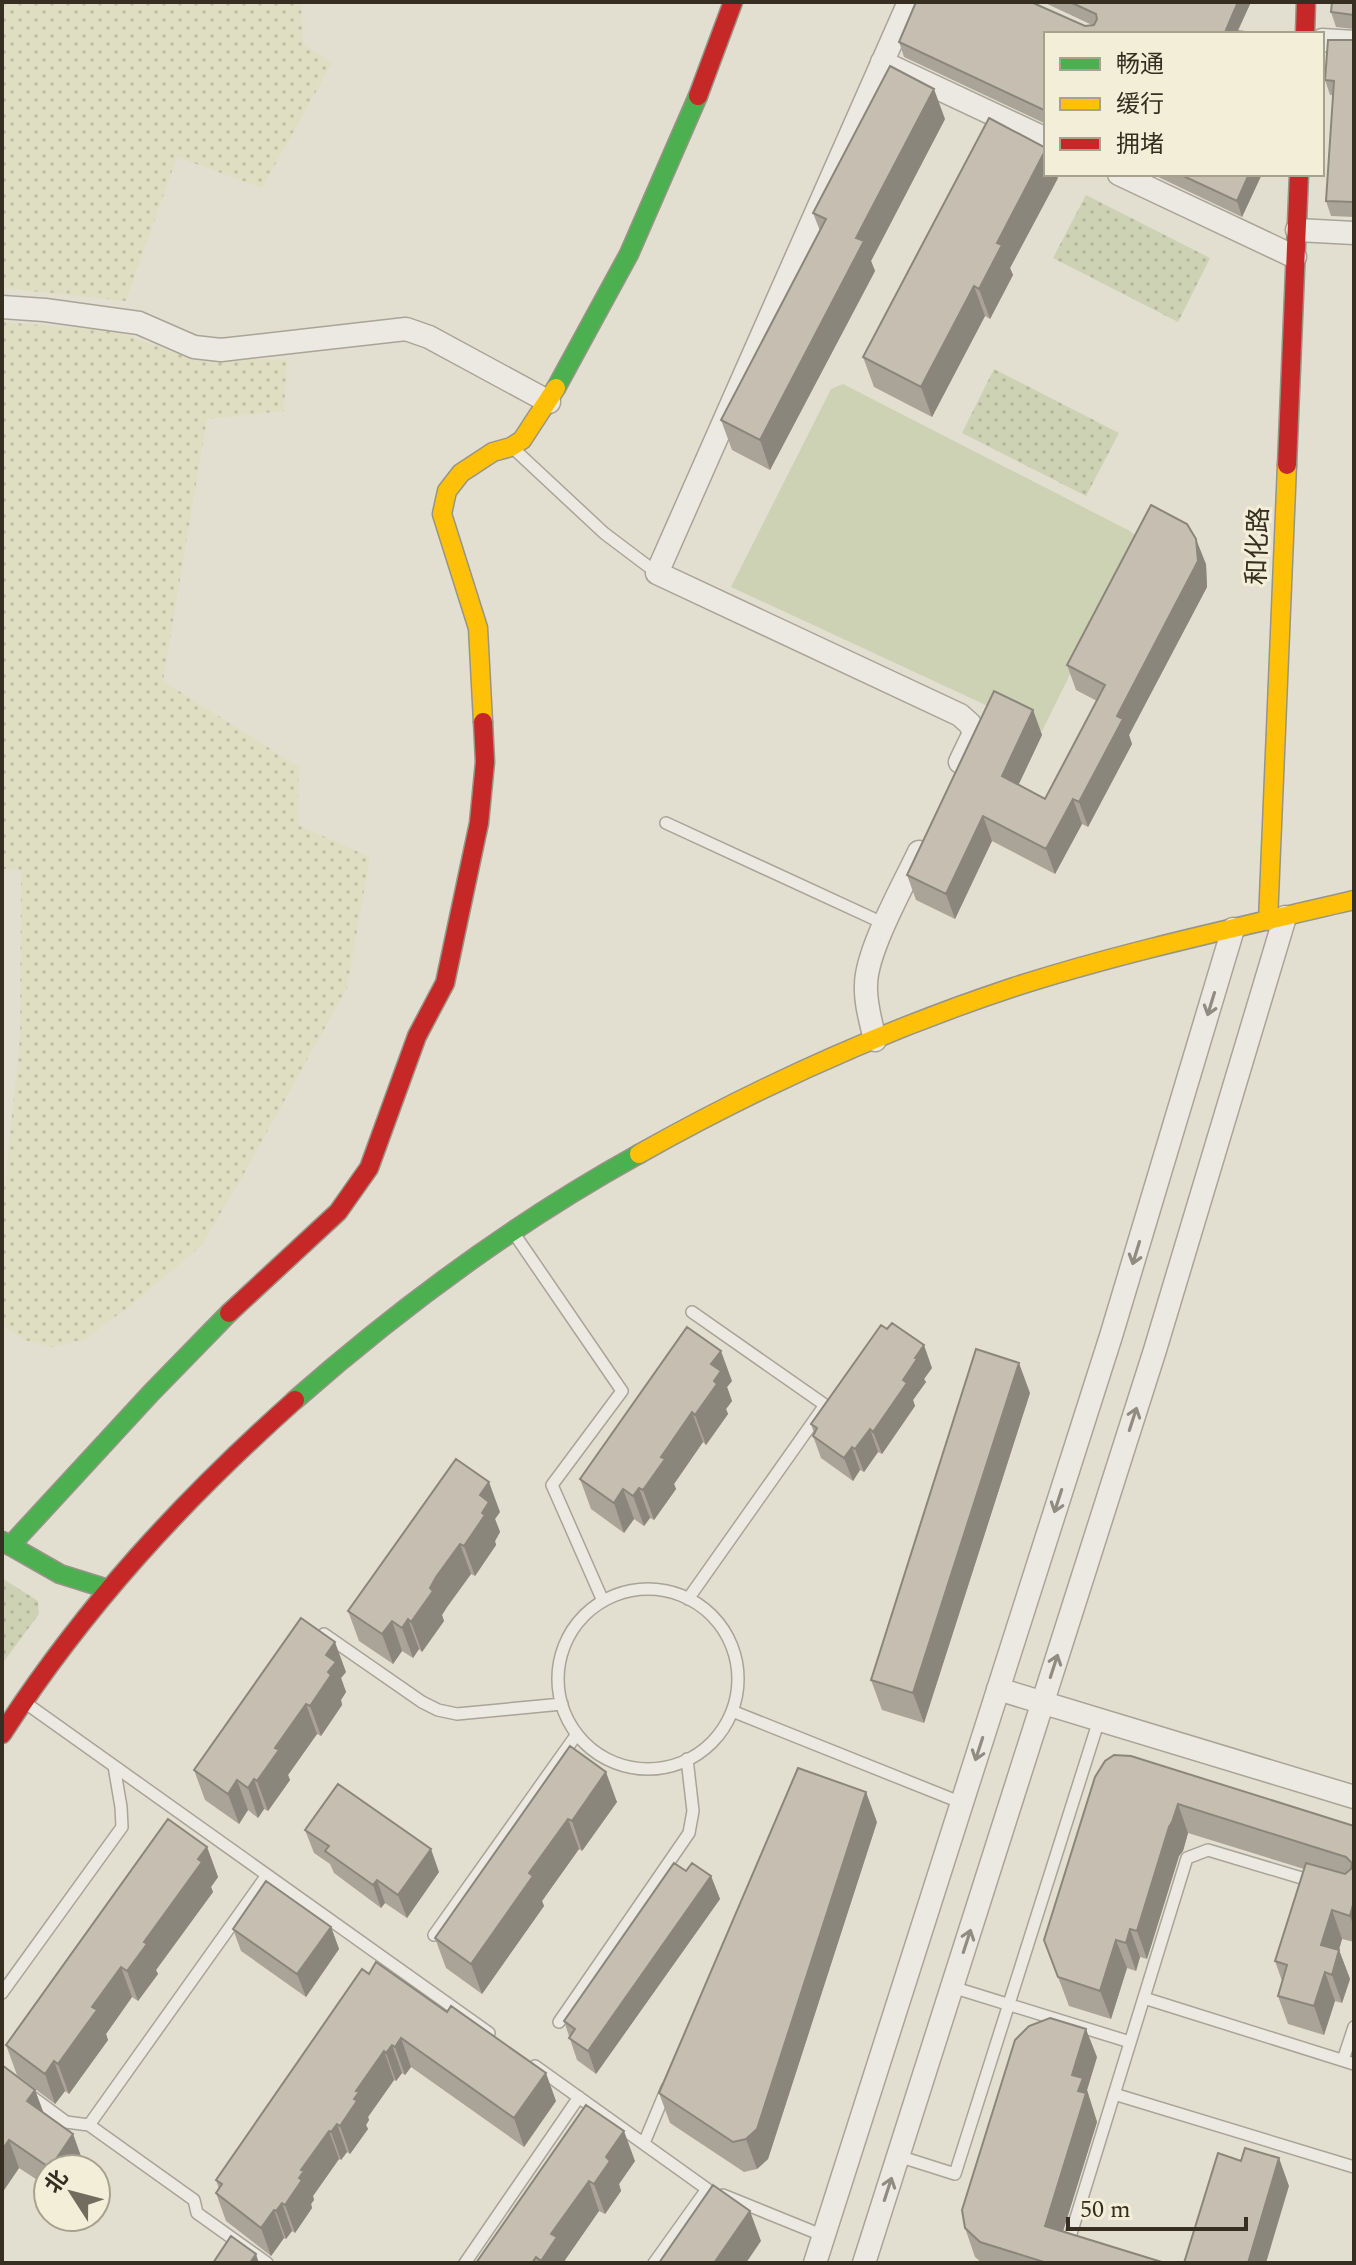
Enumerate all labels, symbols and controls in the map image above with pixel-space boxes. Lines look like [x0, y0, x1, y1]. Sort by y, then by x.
legend [1044, 32, 1324, 176]
text: 畅通 [1116, 47, 1164, 83]
text: 缓行 [1116, 87, 1164, 123]
text: 拥堵 [1116, 127, 1164, 163]
street label: 和化路 [1237, 506, 1279, 586]
one-way arrow [1203, 990, 1218, 1016]
one-way arrow [1128, 1239, 1143, 1265]
one-way arrow [1126, 1406, 1141, 1431]
one-way arrow [1050, 1488, 1065, 1513]
one-way arrow [1047, 1654, 1062, 1680]
one-way arrow [971, 1736, 986, 1761]
one-way arrow [960, 1929, 975, 1954]
north arrow [32, 2153, 112, 2233]
text: 北 [37, 2164, 77, 2201]
one-way arrow [881, 2176, 896, 2202]
scale bar [1068, 2181, 1246, 2231]
text: 50 m [1080, 2192, 1131, 2228]

